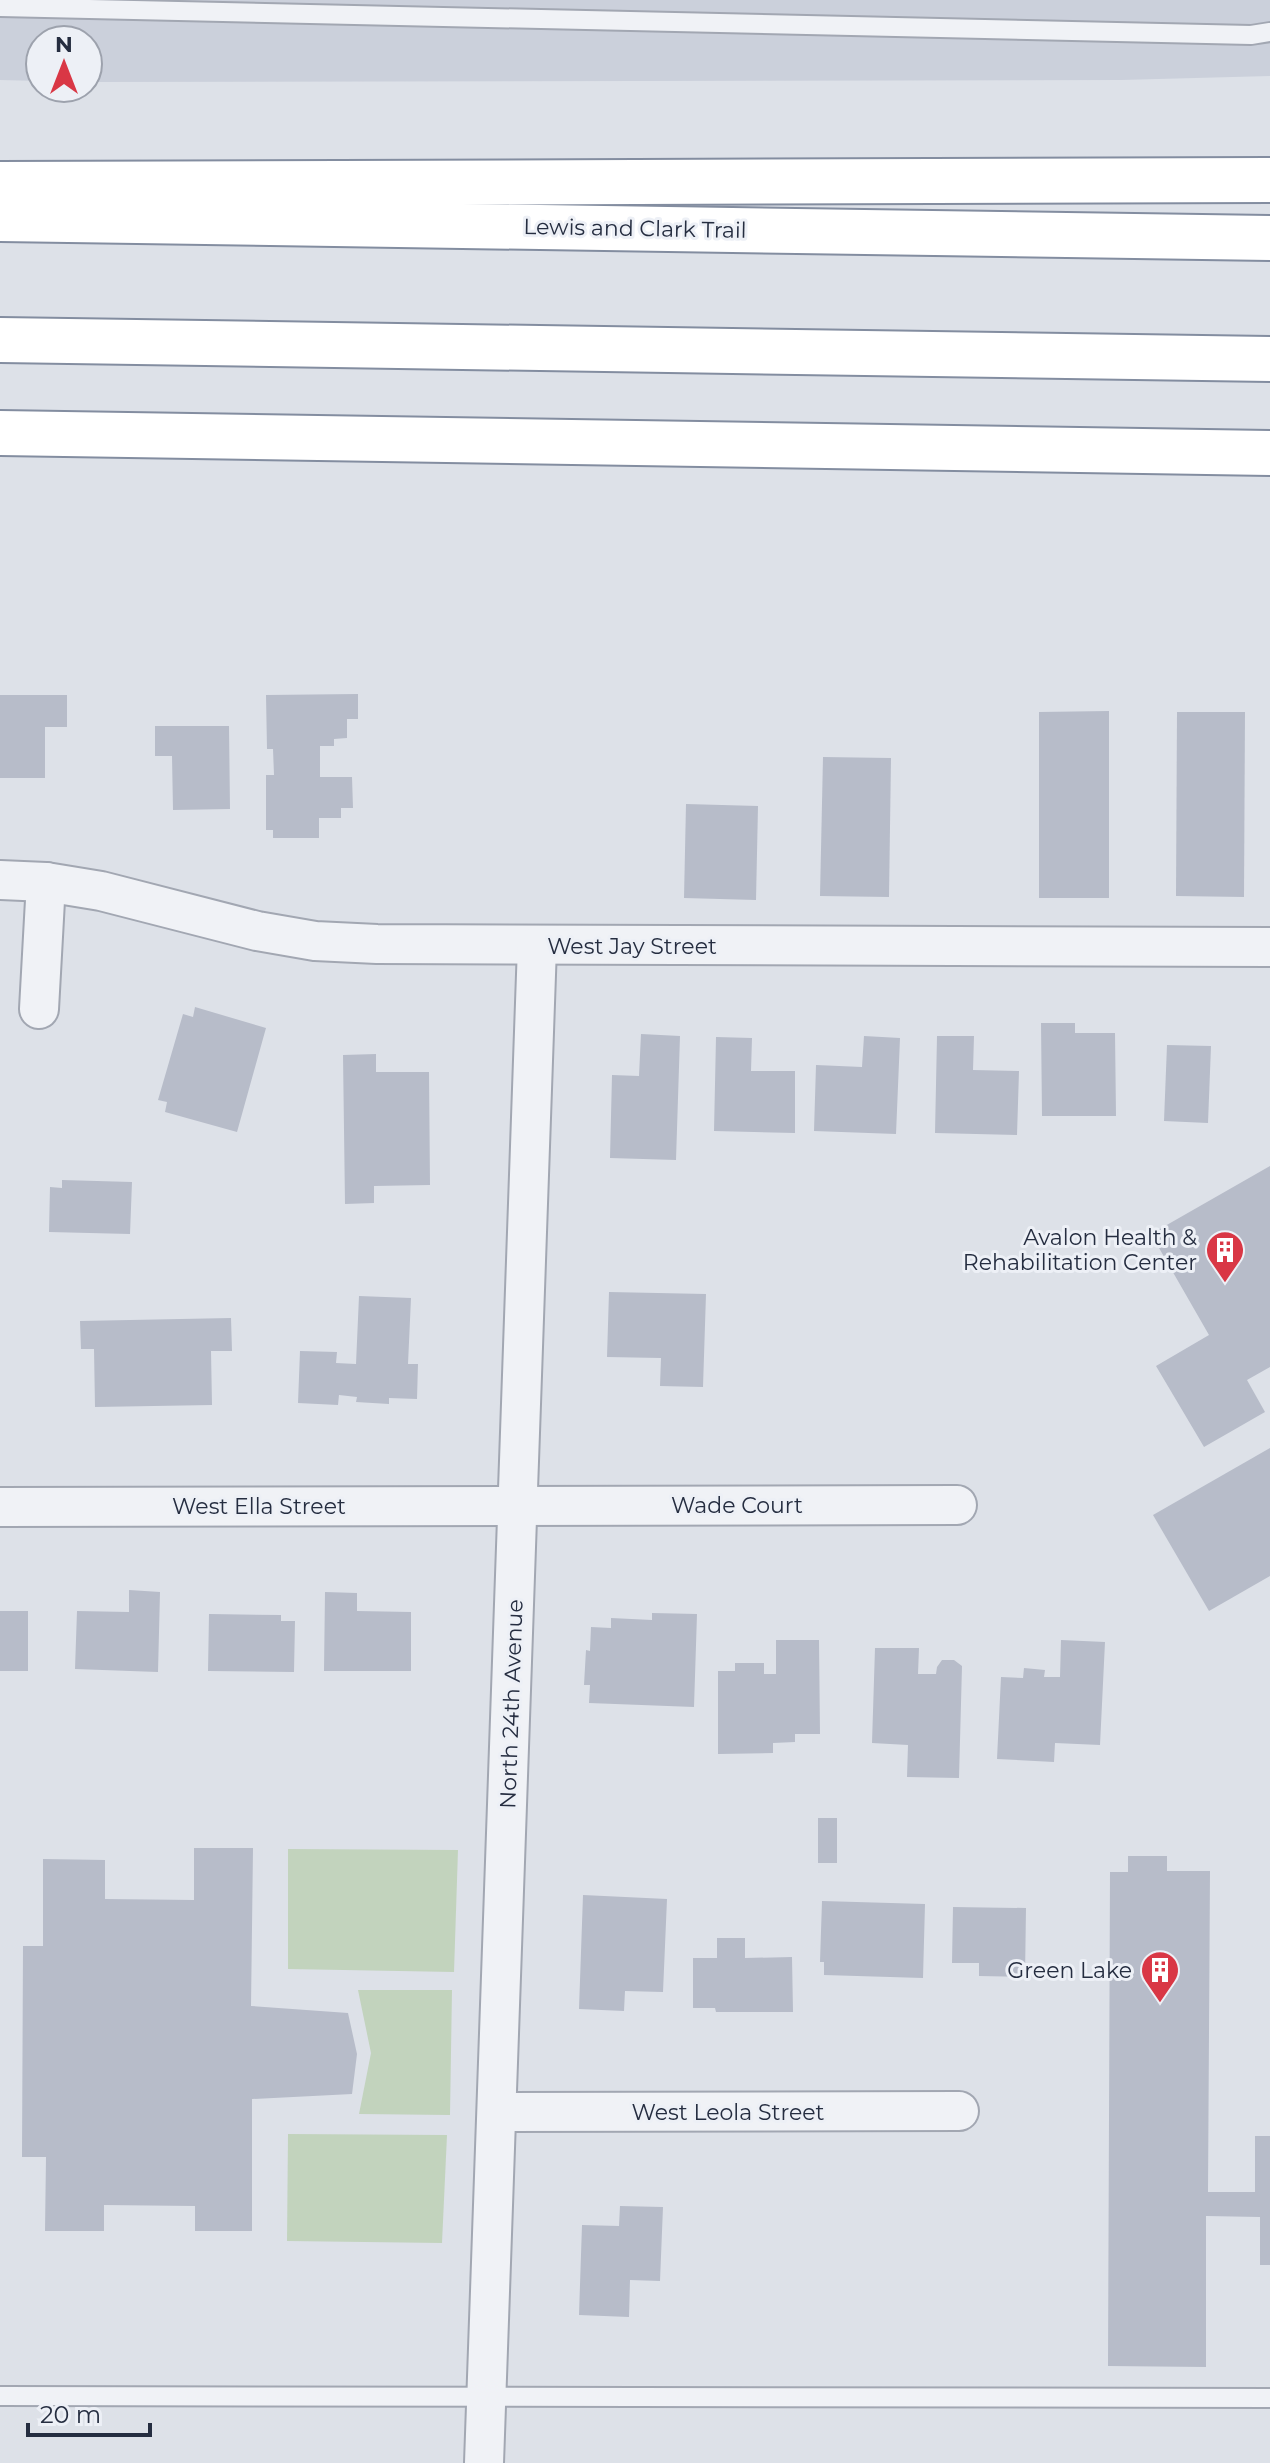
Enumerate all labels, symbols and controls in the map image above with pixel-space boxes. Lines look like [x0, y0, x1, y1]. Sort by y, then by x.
north arrow [24, 24, 104, 104]
text: N [55, 31, 73, 58]
street label: Lewis and Clark Trail [523, 213, 747, 244]
street label: West Jay Street [547, 933, 717, 960]
place label: Avalon Health & Rehabilitation Center [963, 1224, 1197, 1276]
building icon: Avalon Health & Rehabilitation Center [1204, 1229, 1246, 1284]
street label: Wade Court [671, 1492, 803, 1519]
street label: West Ella Street [172, 1493, 346, 1520]
street label: North 24th Avenue [494, 1599, 529, 1809]
building icon: Green Lake [1139, 1949, 1181, 2004]
place label: Green Lake [1007, 1957, 1132, 1984]
street label: West Leola Street [632, 2099, 825, 2126]
scale bar [28, 2387, 150, 2437]
text: 20 m [40, 2400, 101, 2429]

